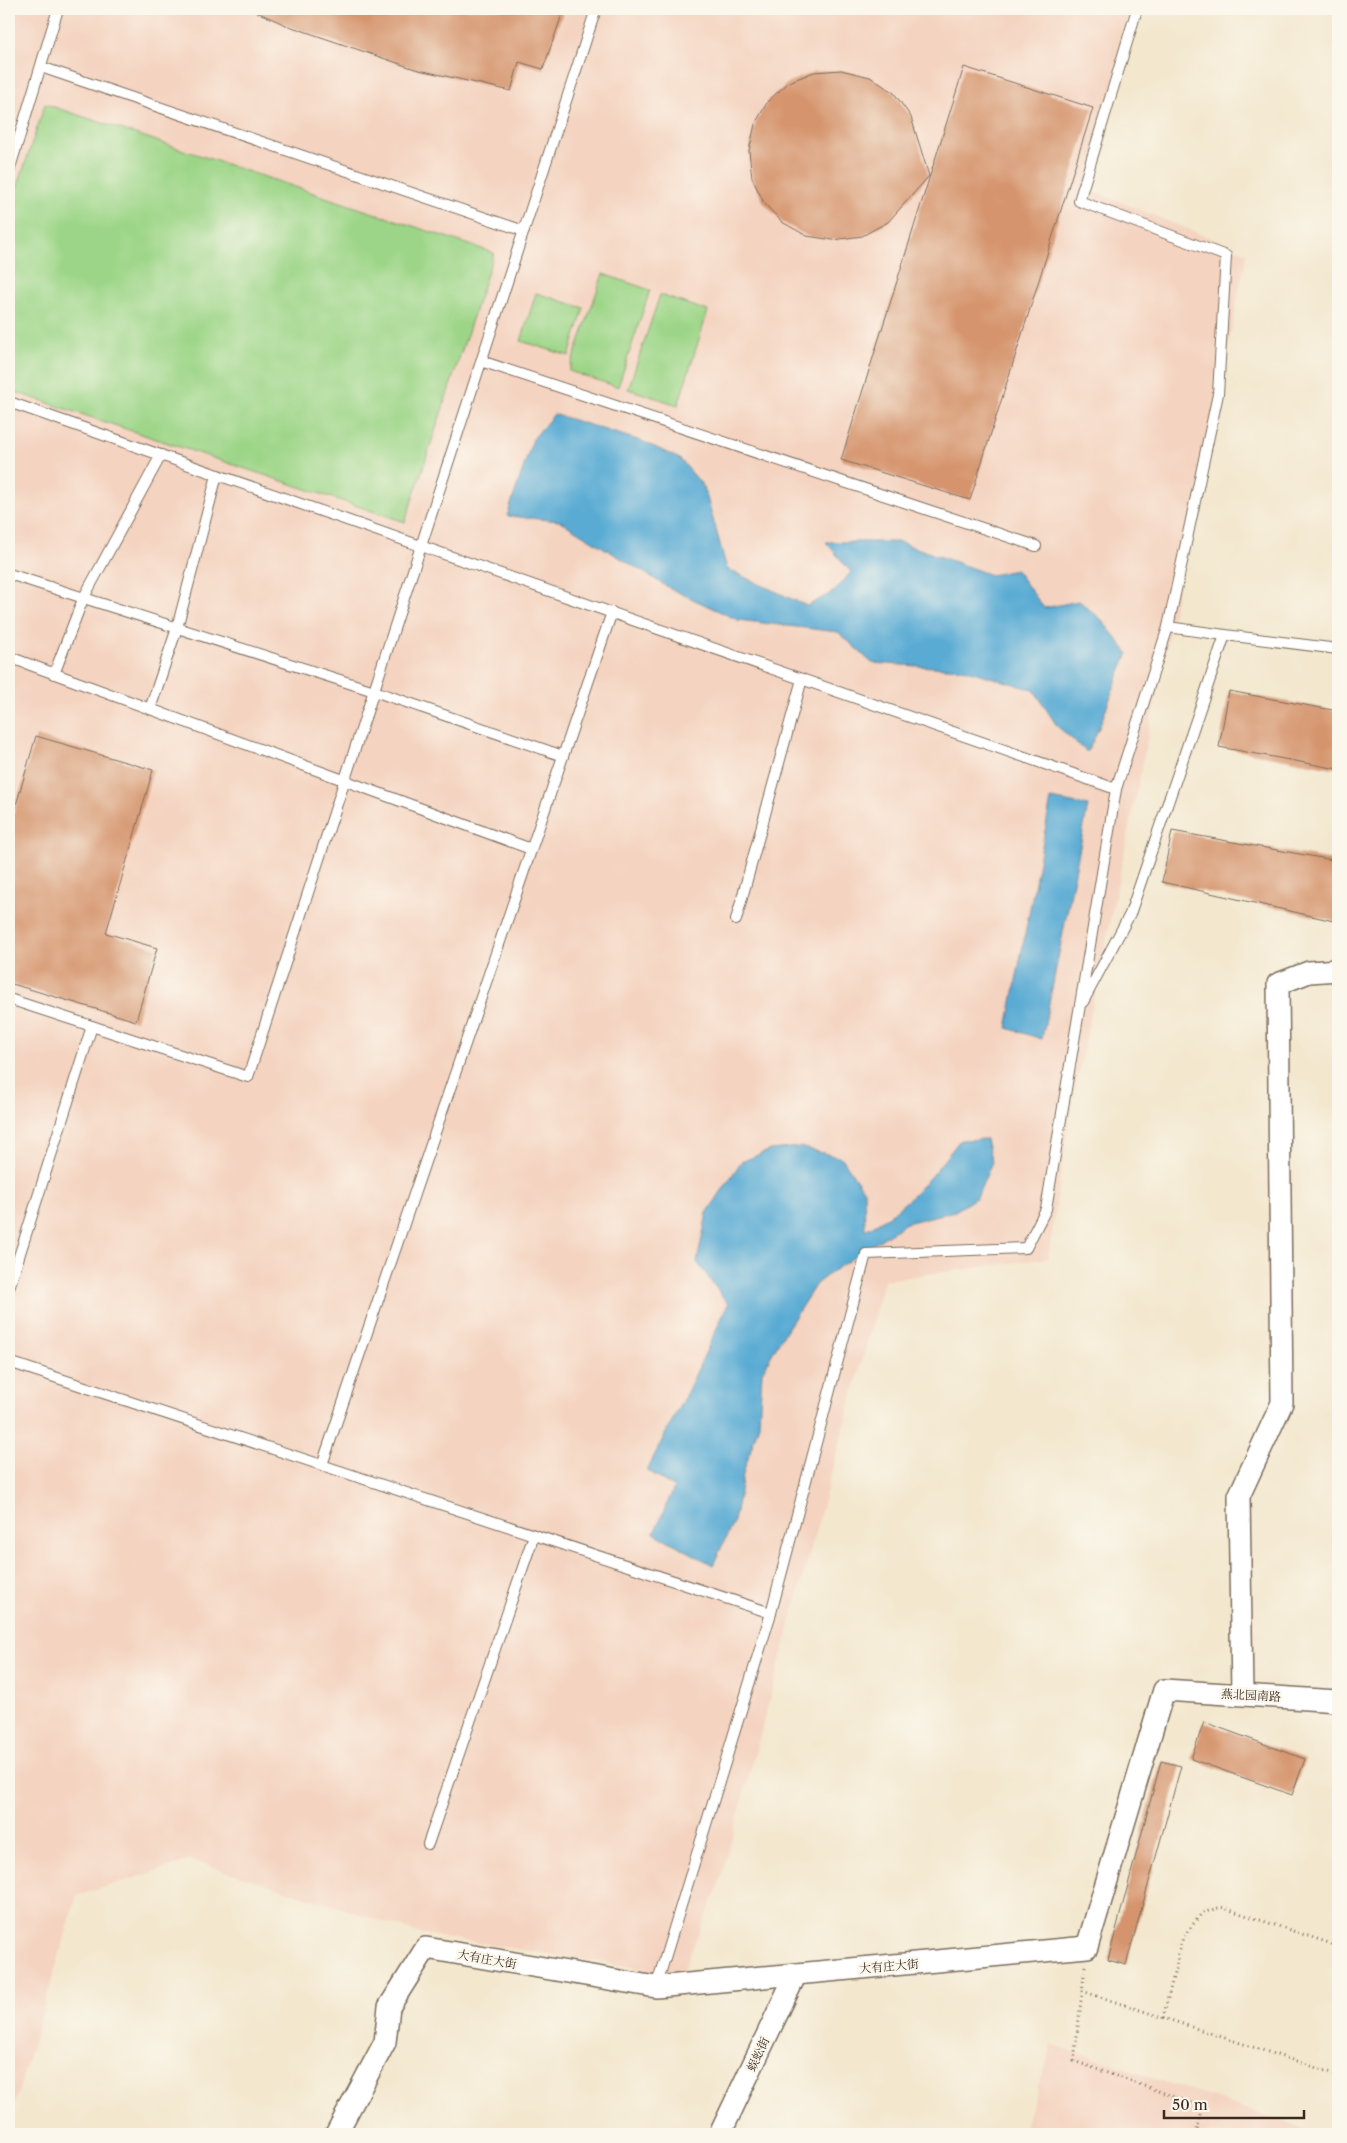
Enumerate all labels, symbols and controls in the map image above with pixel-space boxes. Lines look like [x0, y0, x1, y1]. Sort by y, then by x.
street label: 燕北园南路 [1221, 1686, 1281, 1704]
street label: 大有庄大街 [456, 1946, 519, 1972]
street label: 大有庄大街 [858, 1956, 921, 1976]
street label: 蜈蚣街 [744, 2034, 773, 2073]
scale bar [1164, 2088, 1304, 2120]
text: 50 m [1172, 2095, 1208, 2114]

